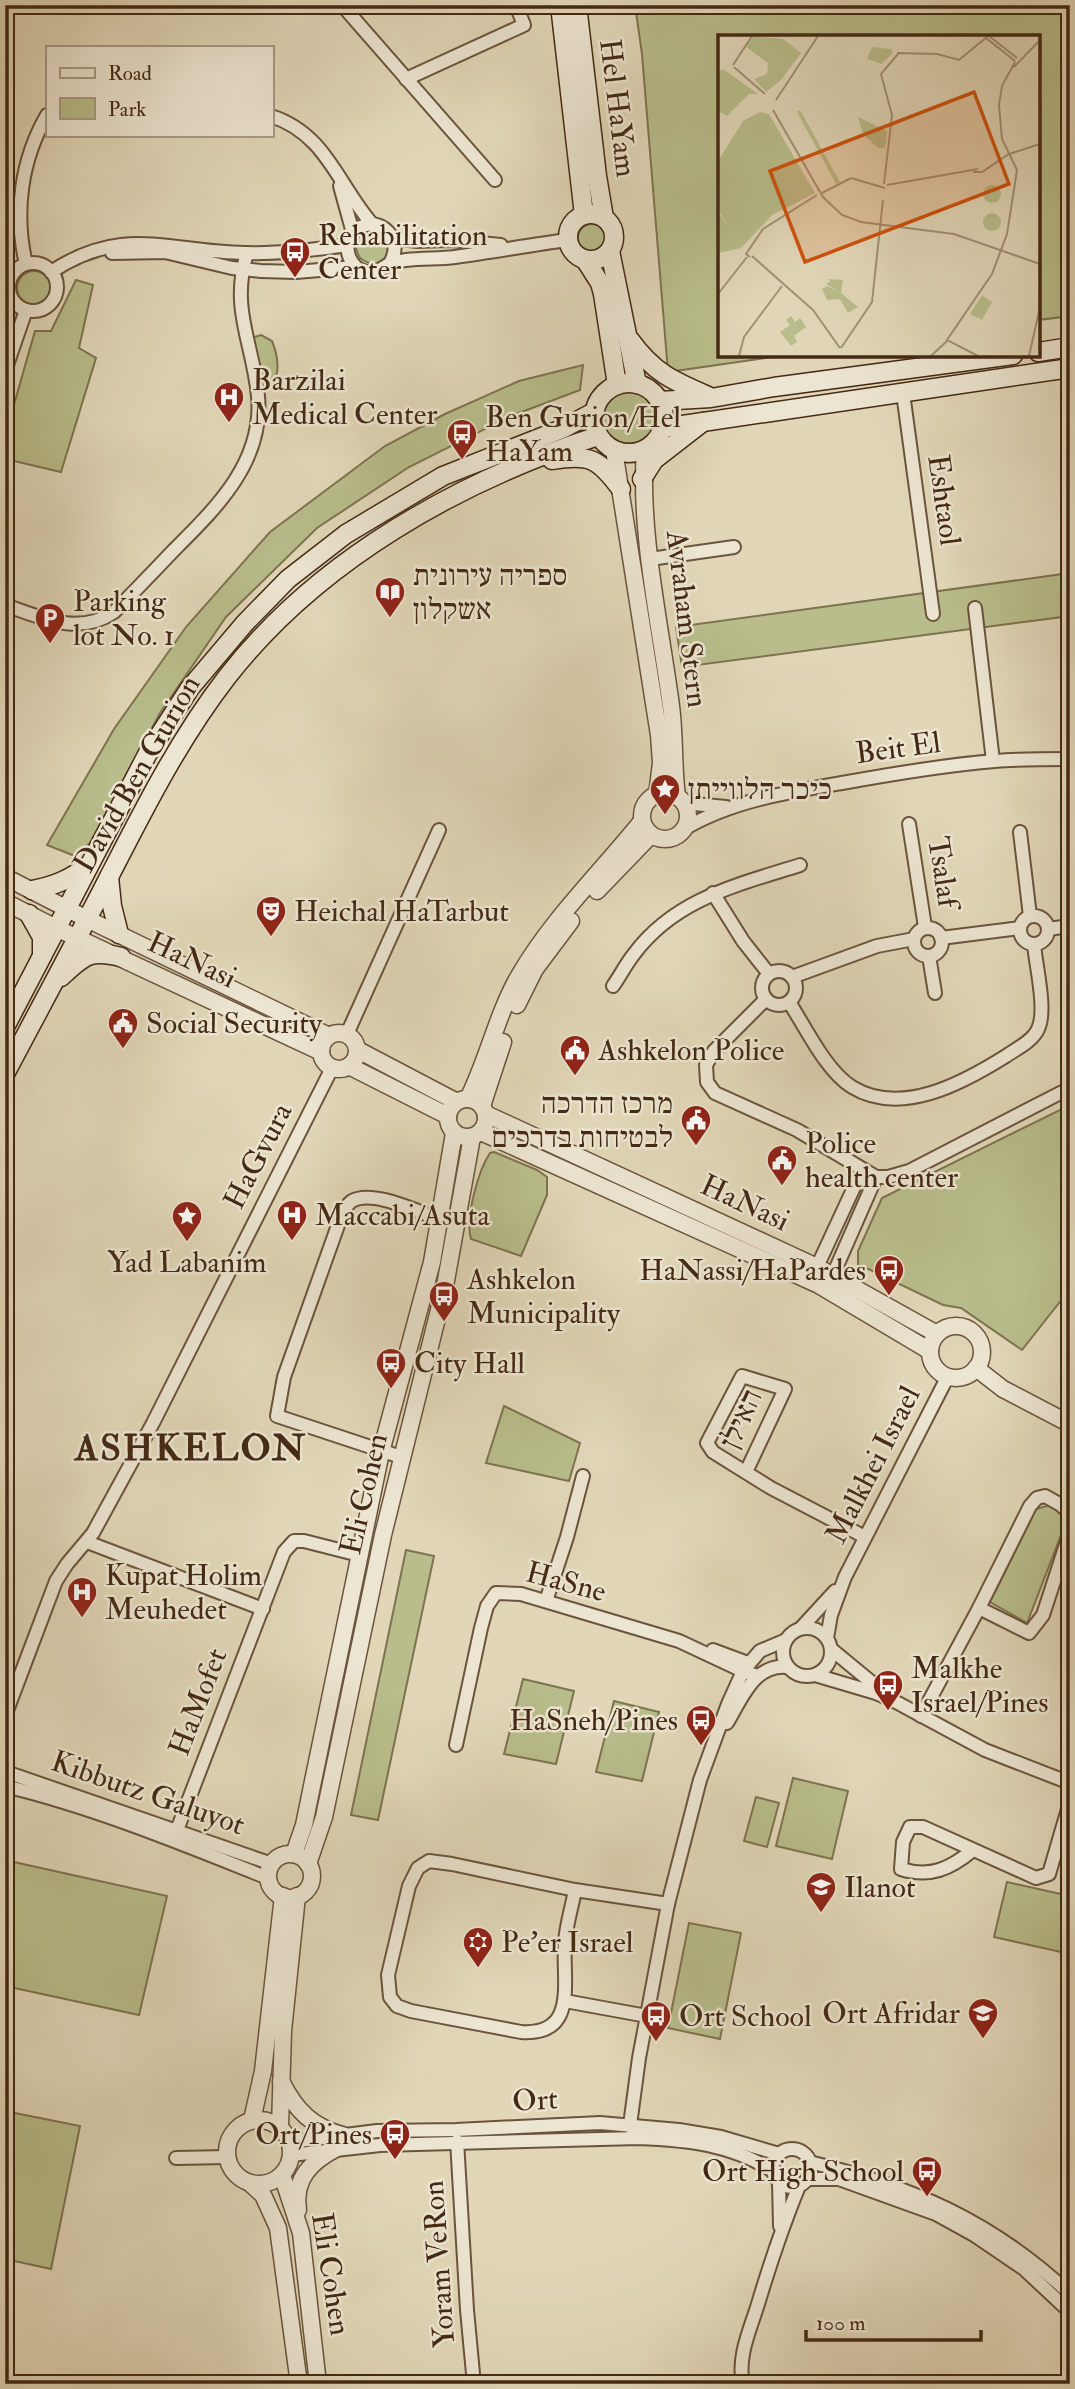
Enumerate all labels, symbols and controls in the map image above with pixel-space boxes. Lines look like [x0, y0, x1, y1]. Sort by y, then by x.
inset map [718, 35, 1040, 357]
street label: Hel HaYam [591, 37, 645, 179]
legend [46, 46, 273, 136]
text: Road [108, 60, 153, 87]
text: Park [108, 96, 146, 123]
place label: Rehabilitation Center [318, 217, 487, 288]
bus stop icon: Rehabilitation Center [278, 235, 312, 279]
place label: Barzilai Medical Center [252, 362, 437, 433]
hospital icon: Barzilai Medical Center [212, 380, 246, 424]
place label: Ben Gurion/Hel HaYam [485, 399, 681, 470]
bus stop icon: Ben Gurion/Hel HaYam [445, 417, 479, 461]
street label: Eshtaol [919, 452, 969, 548]
street label: Avraham Stern [658, 527, 716, 710]
place label: ספריה עירונית אשקלון [413, 557, 568, 628]
library icon: ספריה עירונית אשקלון [373, 575, 407, 619]
place label: Parking lot No. 1 [73, 583, 174, 654]
parking icon: Parking lot No. 1 [33, 601, 67, 645]
street label: David Ben Gurion [66, 669, 208, 879]
street label: Beit El [853, 724, 943, 772]
place label: כיכר הלווייתן [688, 771, 832, 808]
place icon: כיכר הלווייתן [648, 772, 682, 816]
street label: Tsalaf [919, 834, 968, 914]
place label: Heichal HaTarbut [294, 893, 509, 930]
theatre icon: Heichal HaTarbut [254, 894, 288, 938]
street label: HaNasi [142, 923, 242, 997]
place label: Social Security [146, 1005, 323, 1042]
public building icon: Social Security [106, 1006, 140, 1050]
place label: Ashkelon Police [597, 1032, 784, 1069]
public building icon: Ashkelon Police [558, 1033, 592, 1077]
place label: מרכז הדרכה לבטיחות בדרכים [491, 1085, 673, 1156]
street label: HaGvura [216, 1096, 301, 1215]
public building icon: מרכז הדרכה לבטיחות בדרכים [679, 1103, 713, 1147]
place label: Police health center [805, 1125, 958, 1196]
public building icon: Police health center [765, 1143, 799, 1187]
street label: HaNasi [695, 1166, 795, 1240]
place label: Maccabi/Asuta [315, 1197, 491, 1234]
hospital icon: Maccabi/Asuta [275, 1198, 309, 1242]
place icon: Yad Labanim [170, 1199, 204, 1243]
place label: Yad Labanim [107, 1244, 267, 1281]
place label: HaNassi/HaPardes [639, 1252, 866, 1289]
bus stop icon: HaNassi/HaPardes [872, 1253, 906, 1297]
place label: Ashkelon Municipality [466, 1261, 621, 1332]
bus stop icon: Ashkelon Municipality [427, 1279, 461, 1323]
place label: City Hall [414, 1345, 525, 1382]
bus stop icon: City Hall [374, 1346, 408, 1390]
street label: Malkhei Israel [818, 1380, 929, 1550]
street label: האילן [711, 1383, 771, 1455]
district label: ASHKELON [73, 1425, 307, 1472]
street label: Eli Cohen [332, 1430, 396, 1558]
street label: HaSne [522, 1554, 610, 1610]
place label: Kupat Holim Meuhedet [105, 1557, 262, 1628]
hospital icon: Kupat Holim Meuhedet [65, 1575, 99, 1619]
street label: HaMofet [161, 1643, 235, 1761]
place label: Malkhe Israel/Pines [911, 1650, 1049, 1721]
bus stop icon: Malkhe Israel/Pines [871, 1668, 905, 1712]
place label: HaSneh/Pines [509, 1702, 678, 1739]
bus stop icon: HaSneh/Pines [684, 1703, 718, 1747]
street label: Kibbutz Galuyot [47, 1743, 250, 1843]
place label: Ilanot [844, 1869, 916, 1906]
school or university icon: Ilanot [804, 1870, 838, 1914]
place label: Pe'er Israel [501, 1924, 634, 1961]
synagogue icon: Pe'er Israel [461, 1925, 495, 1969]
place label: Ort Afridar [822, 1995, 960, 2032]
school or university icon: Ort Afridar [966, 1996, 1000, 2040]
place label: Ort School [679, 1998, 812, 2035]
bus stop icon: Ort School [639, 1999, 673, 2043]
street label: Ort [511, 2080, 559, 2120]
place label: Ort/Pines [255, 2116, 372, 2153]
bus stop icon: Ort/Pines [378, 2117, 412, 2161]
place label: Ort High School [702, 2153, 904, 2190]
bus stop icon: Ort High School [910, 2154, 944, 2198]
street label: Yoram VeRon [415, 2179, 463, 2349]
street label: Eli Cohen [303, 2210, 359, 2338]
scale bar [806, 2298, 981, 2342]
text: 100 m [816, 2310, 866, 2337]

